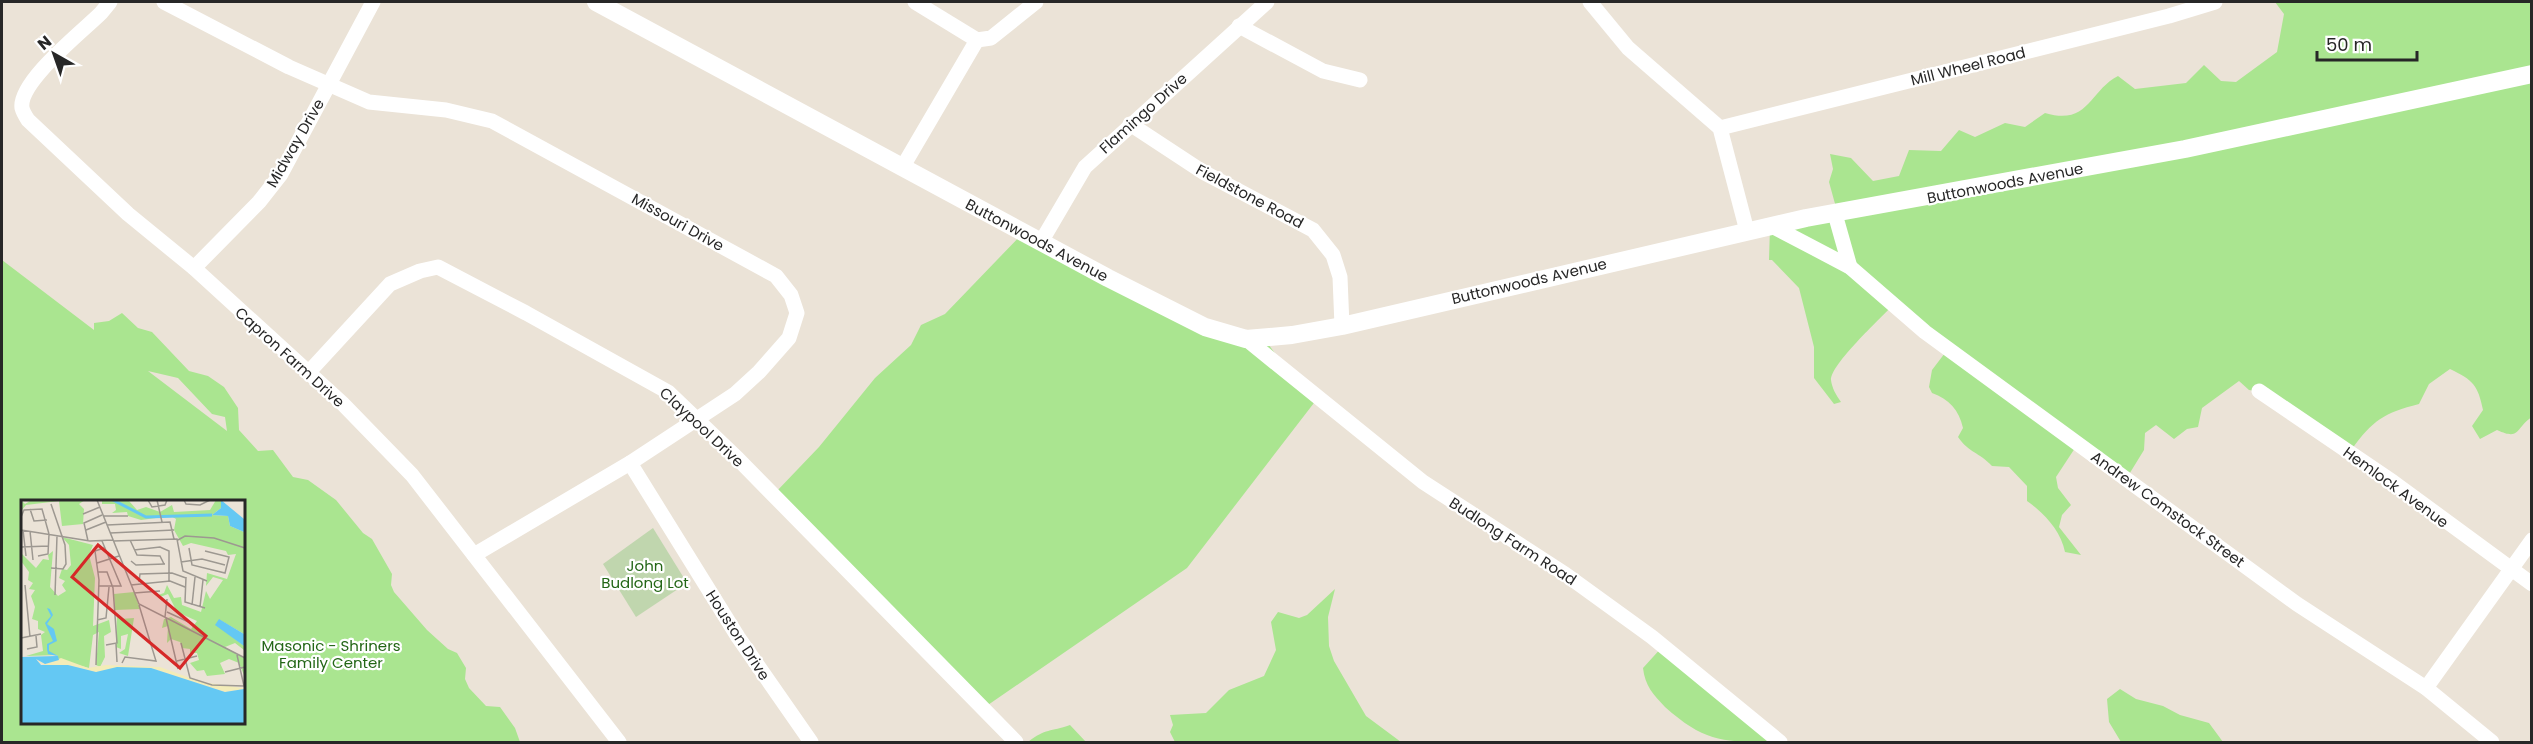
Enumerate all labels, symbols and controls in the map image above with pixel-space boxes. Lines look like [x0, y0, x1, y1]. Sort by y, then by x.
north arrow [24, 24, 84, 84]
scale bar [2317, 24, 2418, 62]
text: N [33, 30, 57, 56]
text: 50 m [2326, 32, 2372, 57]
street label: Mill Wheel Road [1908, 42, 2028, 90]
street label: Flamingo Drive [1095, 68, 1191, 158]
street label: Midway Drive [261, 95, 329, 191]
street label: Buttonwoods Avenue [1925, 158, 2085, 208]
street label: Fieldstone Road [1192, 159, 1308, 233]
street label: Missouri Drive [628, 188, 728, 256]
street label: Buttonwoods Avenue [962, 193, 1112, 287]
street label: Buttonwoods Avenue [1449, 253, 1609, 309]
street label: Capron Farm Drive [231, 302, 349, 412]
street label: Claypool Drive [655, 382, 749, 472]
street label: Hemlock Avenue [2339, 442, 2453, 532]
street label: Andrew Comstock Street [2087, 446, 2249, 572]
street label: Budlong Farm Road [1445, 492, 1581, 590]
inset map [21, 500, 244, 723]
park label: John Budlong Lot [601, 555, 689, 593]
street label: Houston Drive [701, 586, 775, 684]
park label: Masonic - Shriners Family Center [261, 635, 401, 673]

